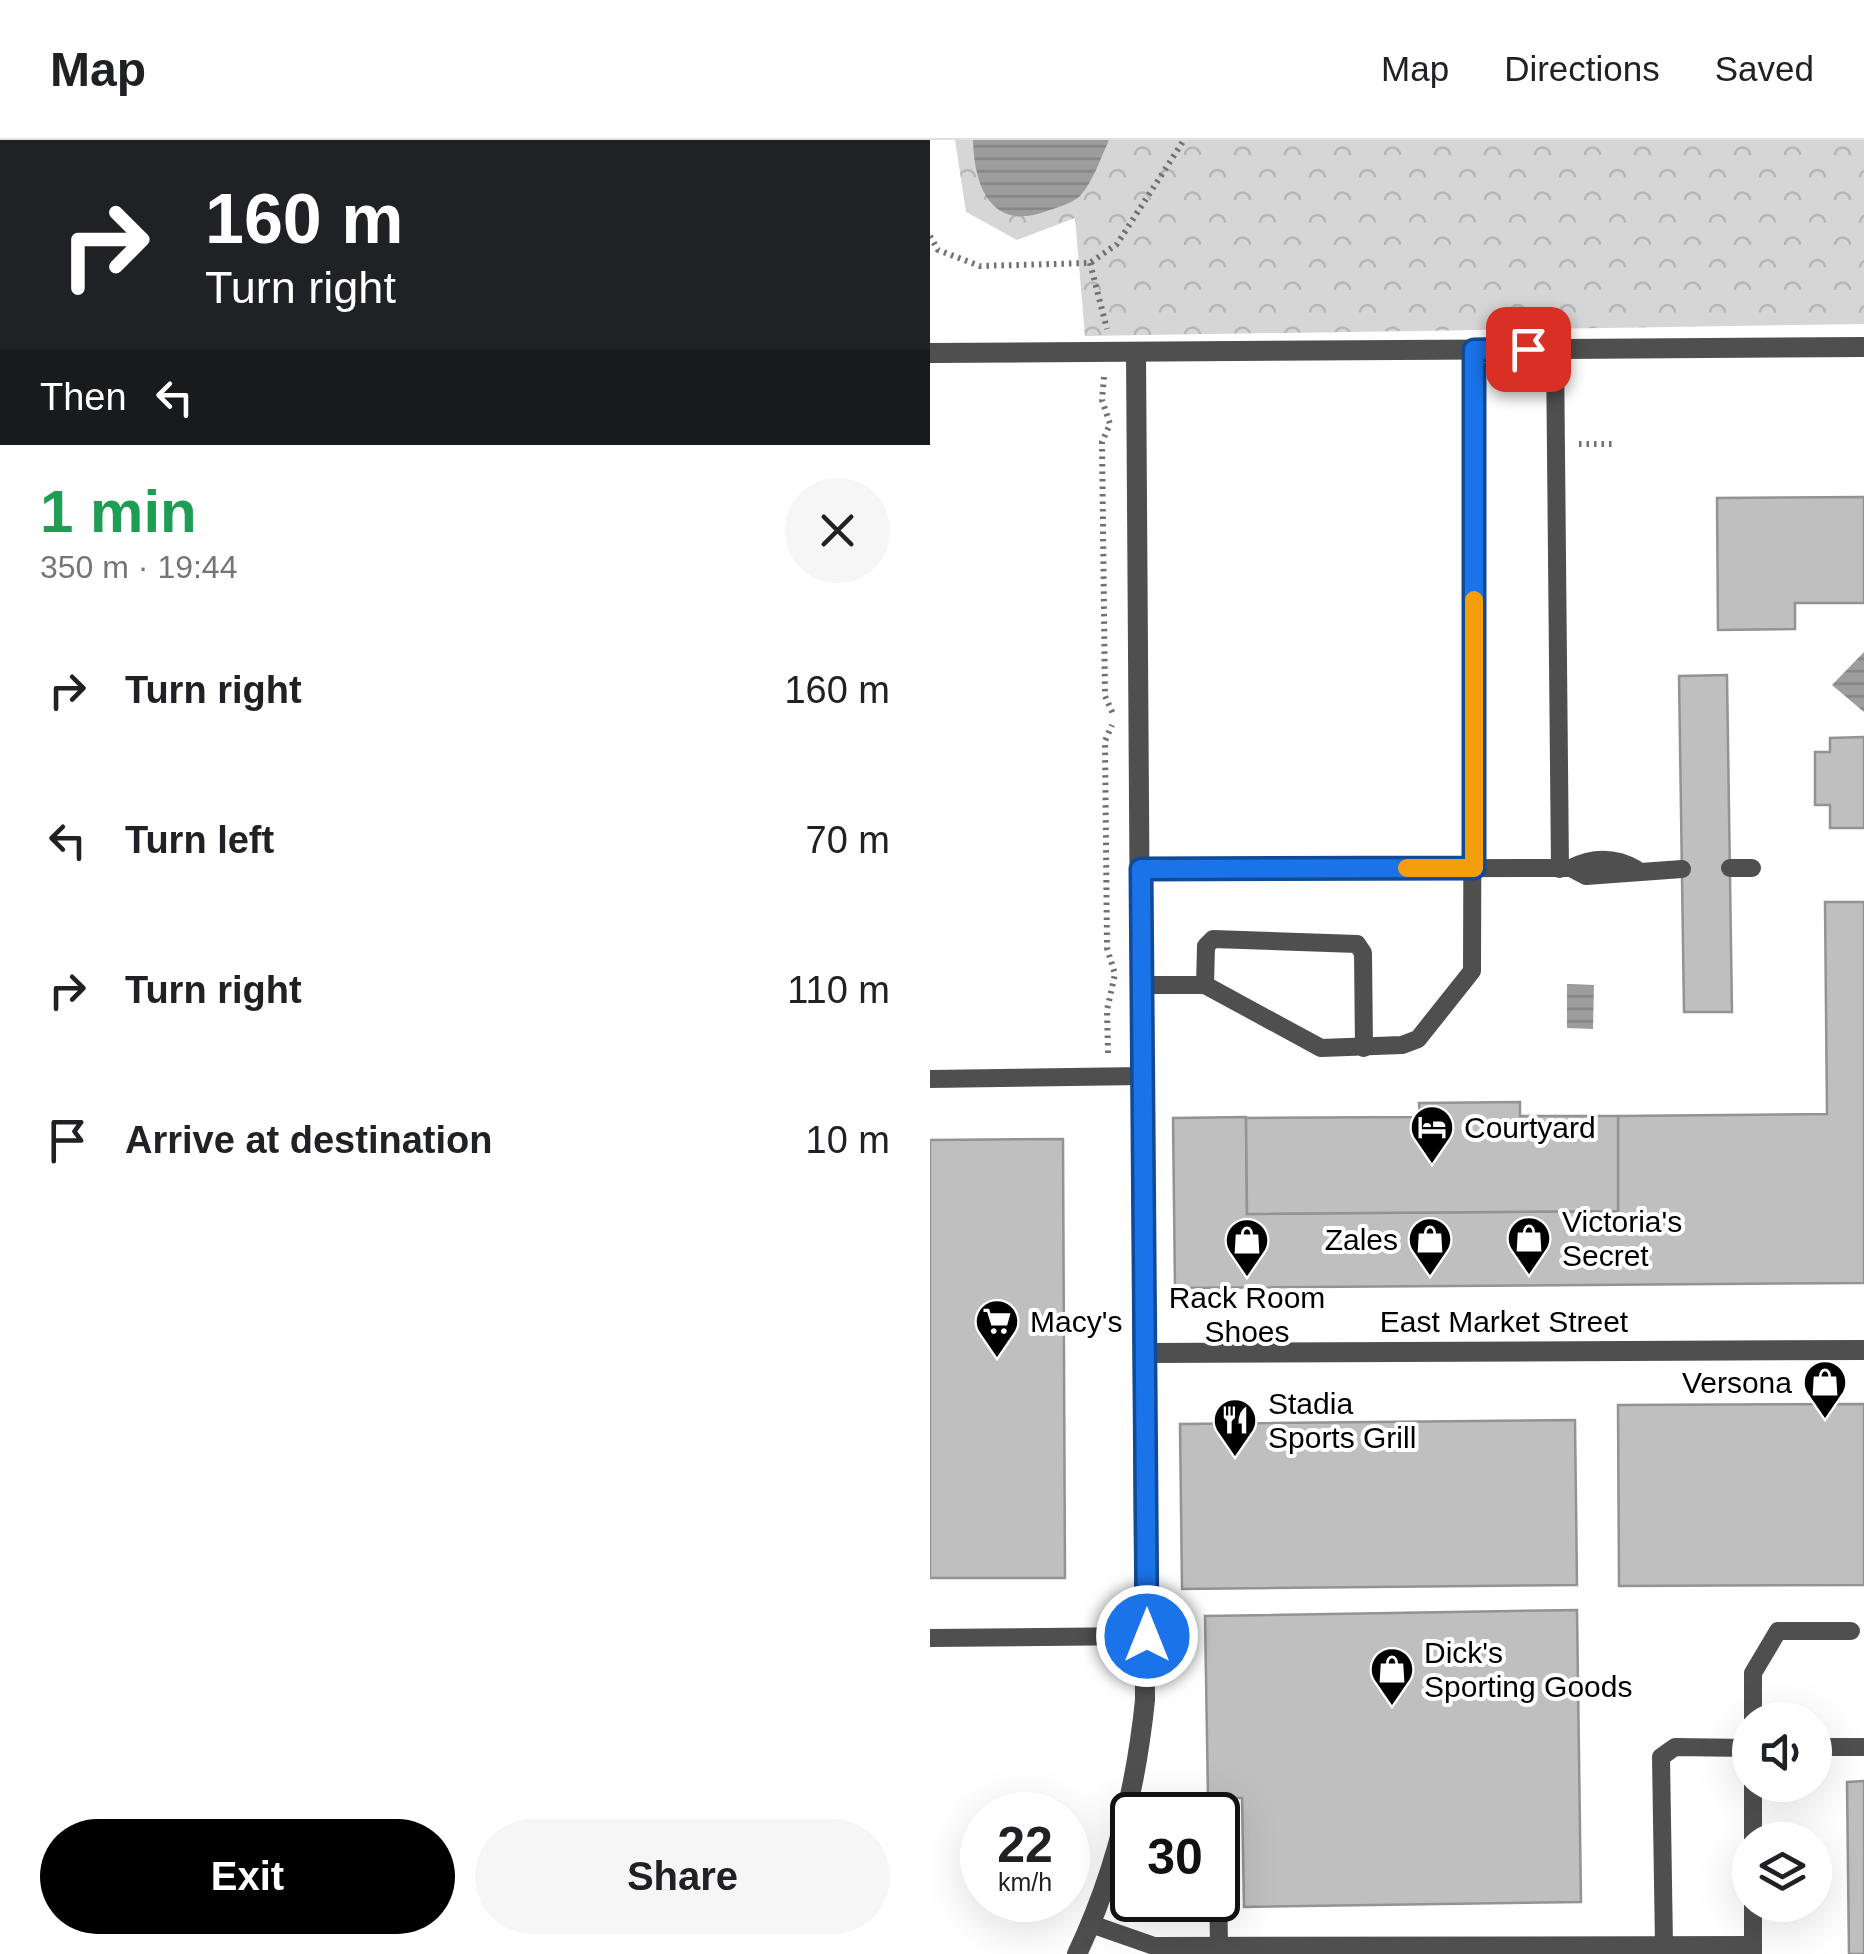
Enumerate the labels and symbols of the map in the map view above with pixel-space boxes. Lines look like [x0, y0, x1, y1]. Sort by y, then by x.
pin [1486, 307, 1571, 392]
hotel icon: Courtyard [1409, 1104, 1455, 1165]
place label: Courtyard [1464, 1111, 1596, 1144]
place label: Victoria's Secret [1562, 1205, 1682, 1272]
shop icon: Victoria's Secret [1506, 1215, 1552, 1276]
shop icon: Zales [1407, 1216, 1453, 1277]
shop icon: Rack Room Shoes [1224, 1217, 1270, 1278]
place label: Zales [1325, 1223, 1398, 1256]
place label: Rack Room Shoes [1169, 1281, 1325, 1348]
supermarket icon: Macy's [974, 1298, 1020, 1359]
place label: Macy's [1030, 1305, 1122, 1338]
street label: East Market Street [1380, 1305, 1629, 1338]
shop icon: Versona [1802, 1359, 1848, 1420]
place label: Versona [1682, 1366, 1792, 1399]
place label: Stadia Sports Grill [1268, 1387, 1416, 1454]
restaurant icon: Stadia Sports Grill [1212, 1397, 1258, 1458]
position arrow [1095, 1584, 1199, 1688]
place label: Dick's Sporting Goods [1424, 1636, 1632, 1703]
shop icon: Dick's Sporting Goods [1369, 1646, 1415, 1707]
speed limit sign: 30 [1110, 1792, 1240, 1922]

